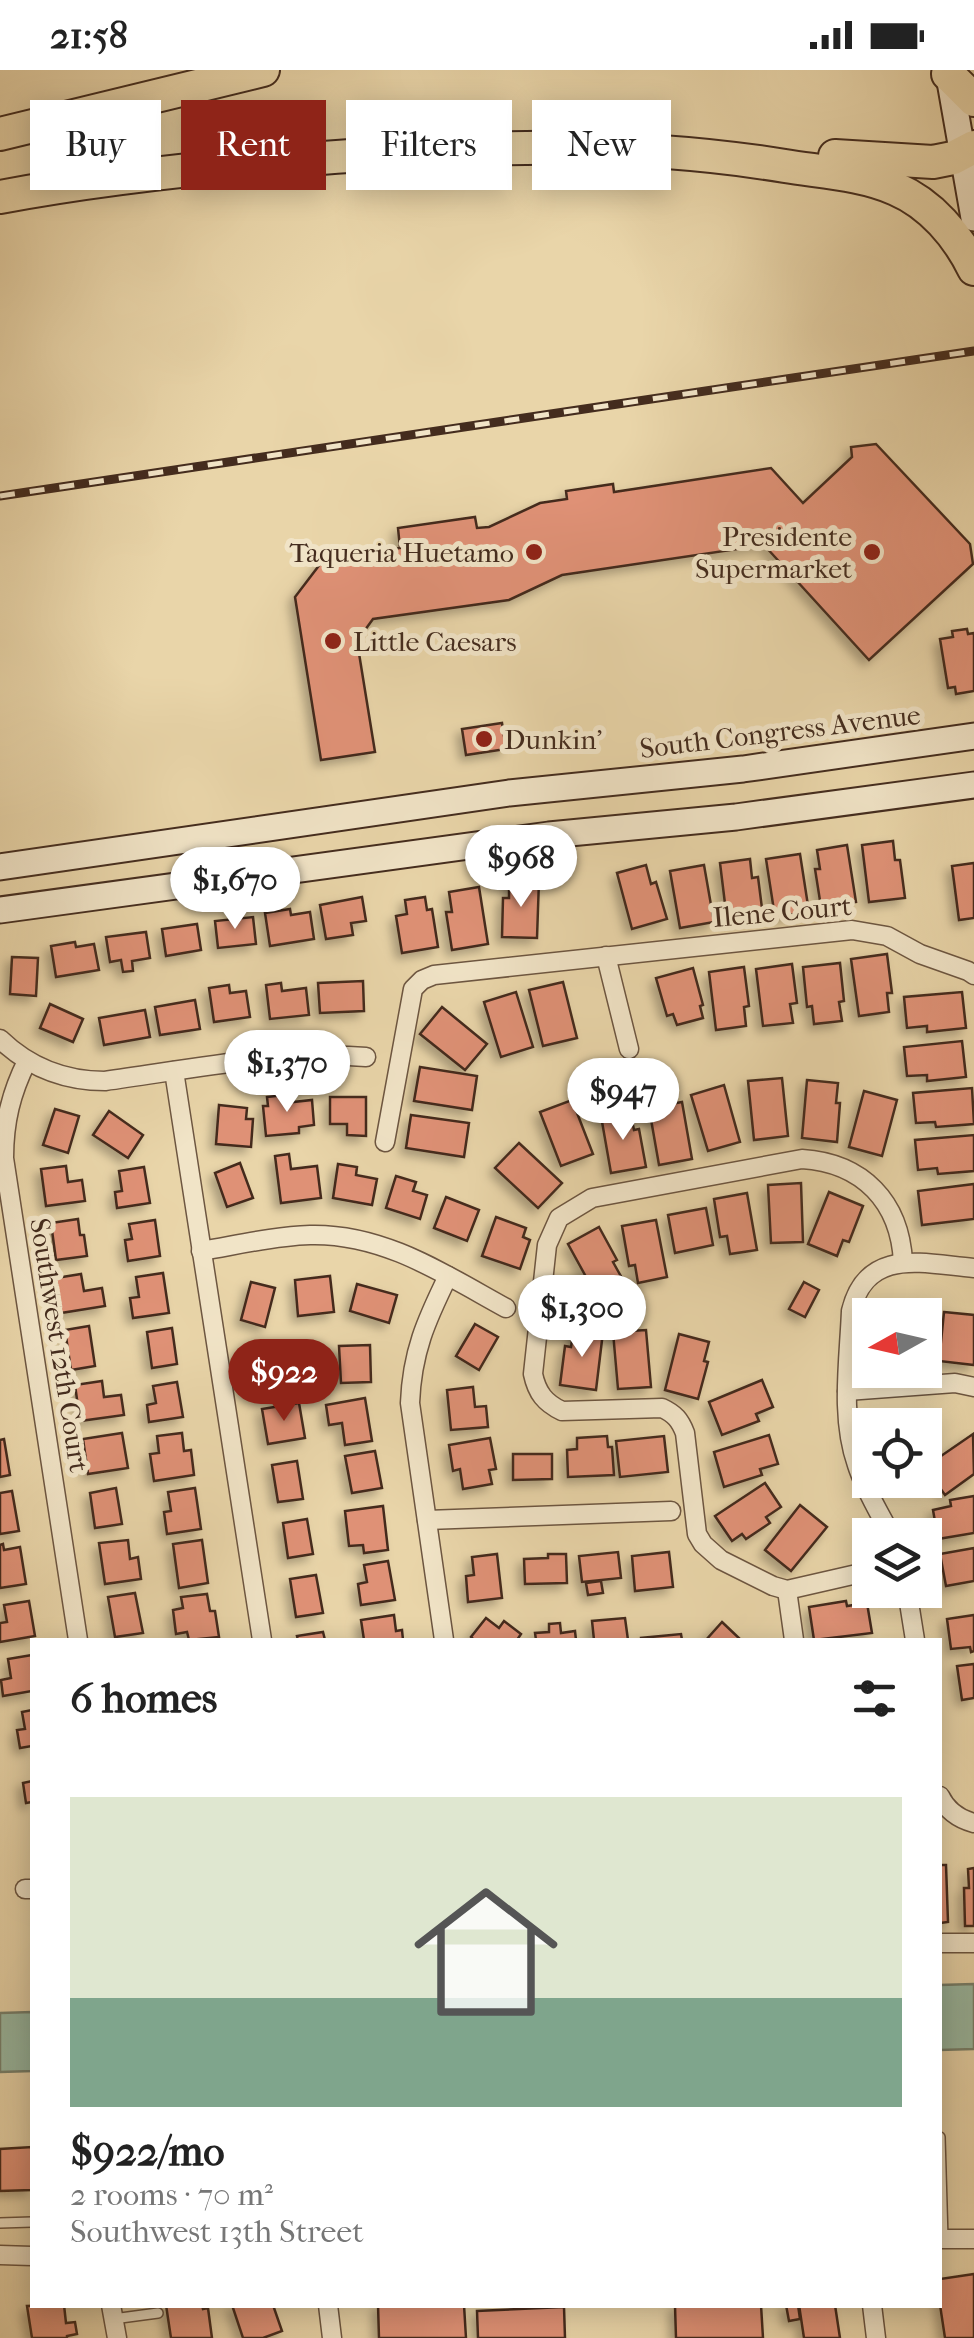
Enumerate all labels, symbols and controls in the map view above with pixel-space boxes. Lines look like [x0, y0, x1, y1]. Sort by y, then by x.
text: 21:58 [50, 13, 128, 58]
chip: Buy [30, 100, 161, 190]
chip: Rent [181, 100, 326, 190]
chip: Filters [346, 100, 512, 190]
chip: New [532, 100, 671, 190]
place label: Presidente Supermarket [695, 520, 852, 585]
place label: Taqueria Huetamo [290, 536, 514, 569]
marker: Taqueria Huetamo [523, 541, 545, 563]
marker: Presidente Supermarket [861, 541, 883, 563]
place label: Little Caesars [353, 625, 517, 658]
marker: Little Caesars [322, 630, 344, 652]
street label: South Congress Avenue [638, 698, 923, 765]
place label: Dunkin' [504, 723, 602, 756]
marker: Dunkin' [473, 728, 495, 750]
pin: $968 [462, 825, 580, 910]
text: $968 [487, 839, 555, 876]
pin: $1,670 [154, 847, 316, 932]
text: $1,670 [192, 861, 278, 898]
street label: Ilene Court [711, 889, 853, 934]
pin: $1,370 [206, 1030, 368, 1115]
text: $1,370 [246, 1044, 328, 1081]
pin: $947 [564, 1058, 682, 1143]
text: $947 [589, 1072, 657, 1109]
street label: Southwest 12th Court [23, 1216, 96, 1474]
pin: $1,300 [501, 1275, 663, 1360]
text: $1,300 [540, 1289, 624, 1326]
north arrow [852, 1298, 942, 1388]
map controls [852, 1298, 942, 1608]
pin: $922 [225, 1339, 343, 1424]
text: $922 [250, 1353, 318, 1390]
button: locate [852, 1408, 942, 1498]
button: layers [852, 1518, 942, 1608]
icon: filters [847, 1671, 902, 1726]
text: 6 homes [70, 1674, 217, 1723]
icon: home [396, 1862, 576, 2042]
text: $922/mo [70, 2127, 225, 2176]
text: 2 rooms · 70 m² [70, 2176, 273, 2213]
text: Southwest 13th Street [70, 2213, 364, 2250]

